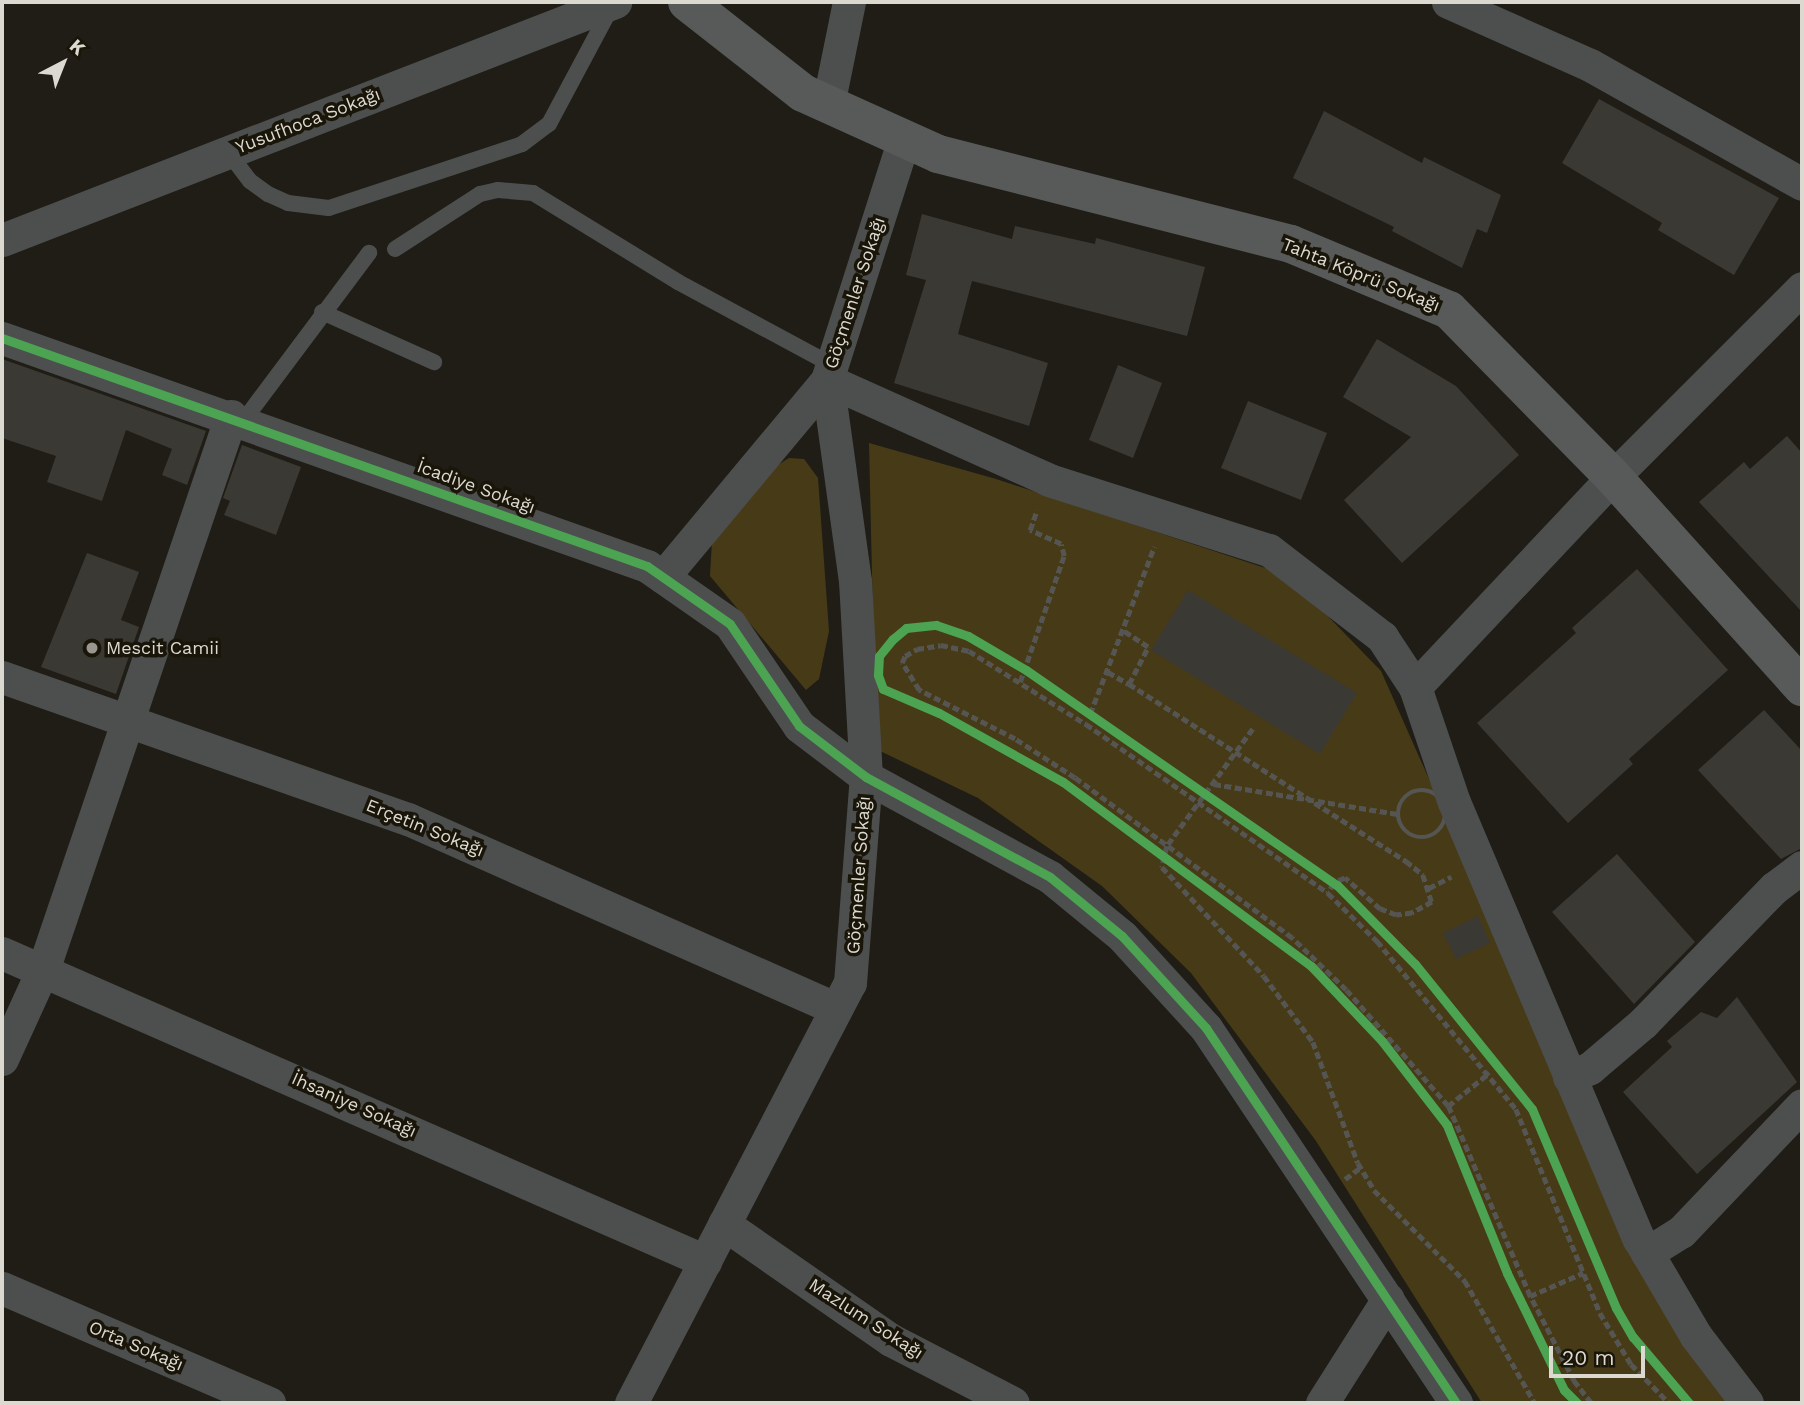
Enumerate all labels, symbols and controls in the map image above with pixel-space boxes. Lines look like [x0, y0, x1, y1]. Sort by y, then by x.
north arrow [28, 28, 98, 98]
text: K [65, 34, 90, 60]
street label: Yusufhoca Sokağı [233, 83, 383, 159]
street label: Göçmenler Sokağı [820, 214, 890, 372]
street label: Tahta Köprü Sokağı [1279, 233, 1443, 317]
street label: İcadiye Sokağı [414, 456, 538, 518]
place label: Mescit Camii [106, 637, 219, 659]
marker: Mescit Camii [84, 640, 100, 656]
street label: Erçetin Sokağı [363, 795, 487, 861]
street label: Göçmenler Sokağı [843, 795, 875, 955]
street label: İhsaniye Sokağı [288, 1068, 420, 1142]
street label: Mazlum Sokağı [805, 1274, 927, 1364]
street label: Orta Sokağı [85, 1316, 187, 1376]
scale bar [1552, 1332, 1648, 1376]
text: 20 m [1562, 1345, 1614, 1370]

